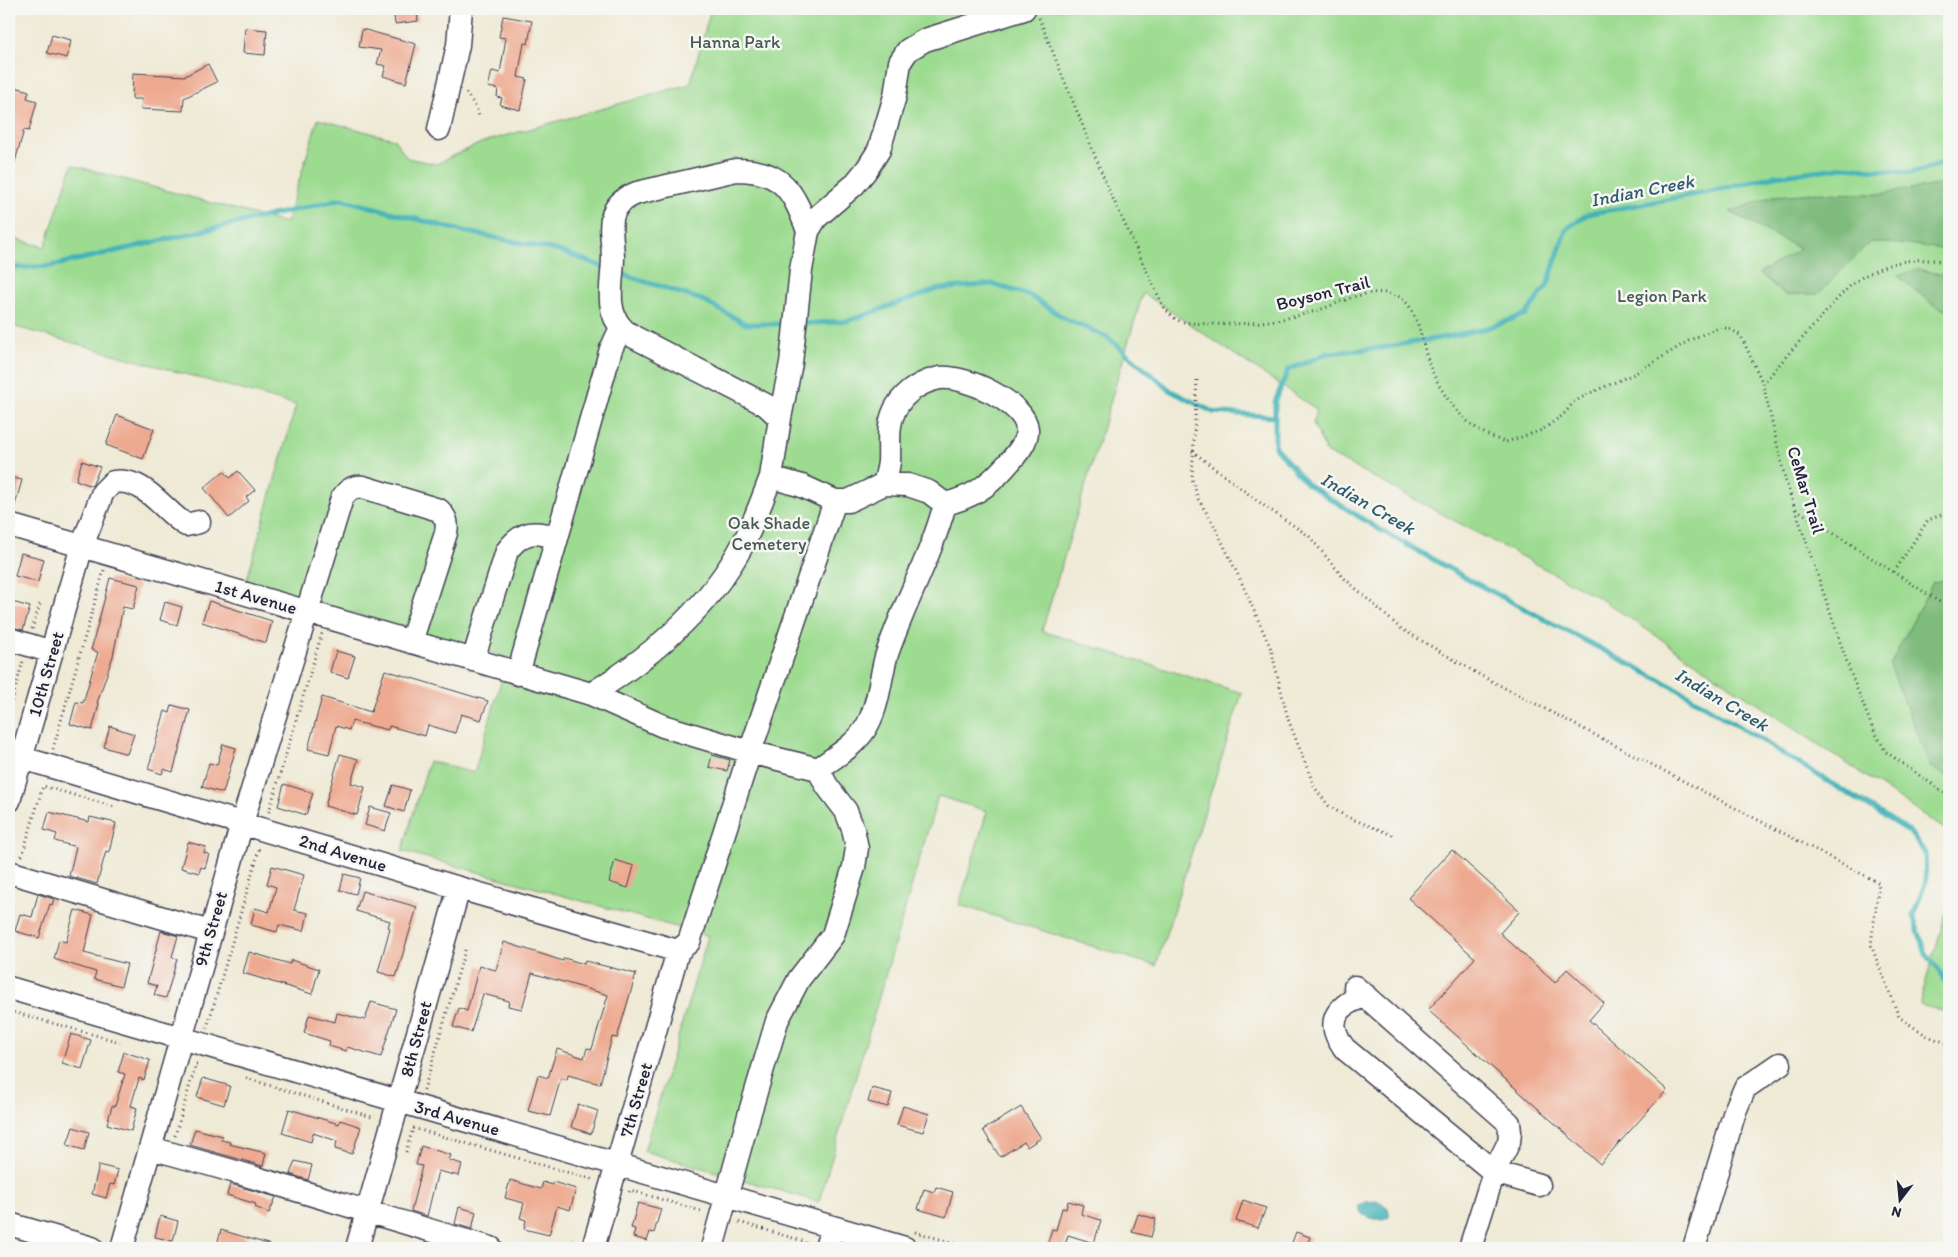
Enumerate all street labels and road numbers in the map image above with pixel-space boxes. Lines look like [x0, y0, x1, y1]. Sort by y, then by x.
street label: Boyson Trail [1274, 271, 1372, 315]
street label: CeMar Trail [1782, 443, 1830, 537]
street label: 1st Avenue [212, 575, 300, 619]
street label: 10th Street [23, 629, 69, 719]
street label: 2nd Avenue [297, 829, 389, 877]
street label: 9th Street [190, 889, 232, 969]
street label: 8th Street [395, 998, 437, 1079]
street label: 7th Street [615, 1060, 657, 1140]
street label: 3rd Avenue [412, 1095, 502, 1141]

